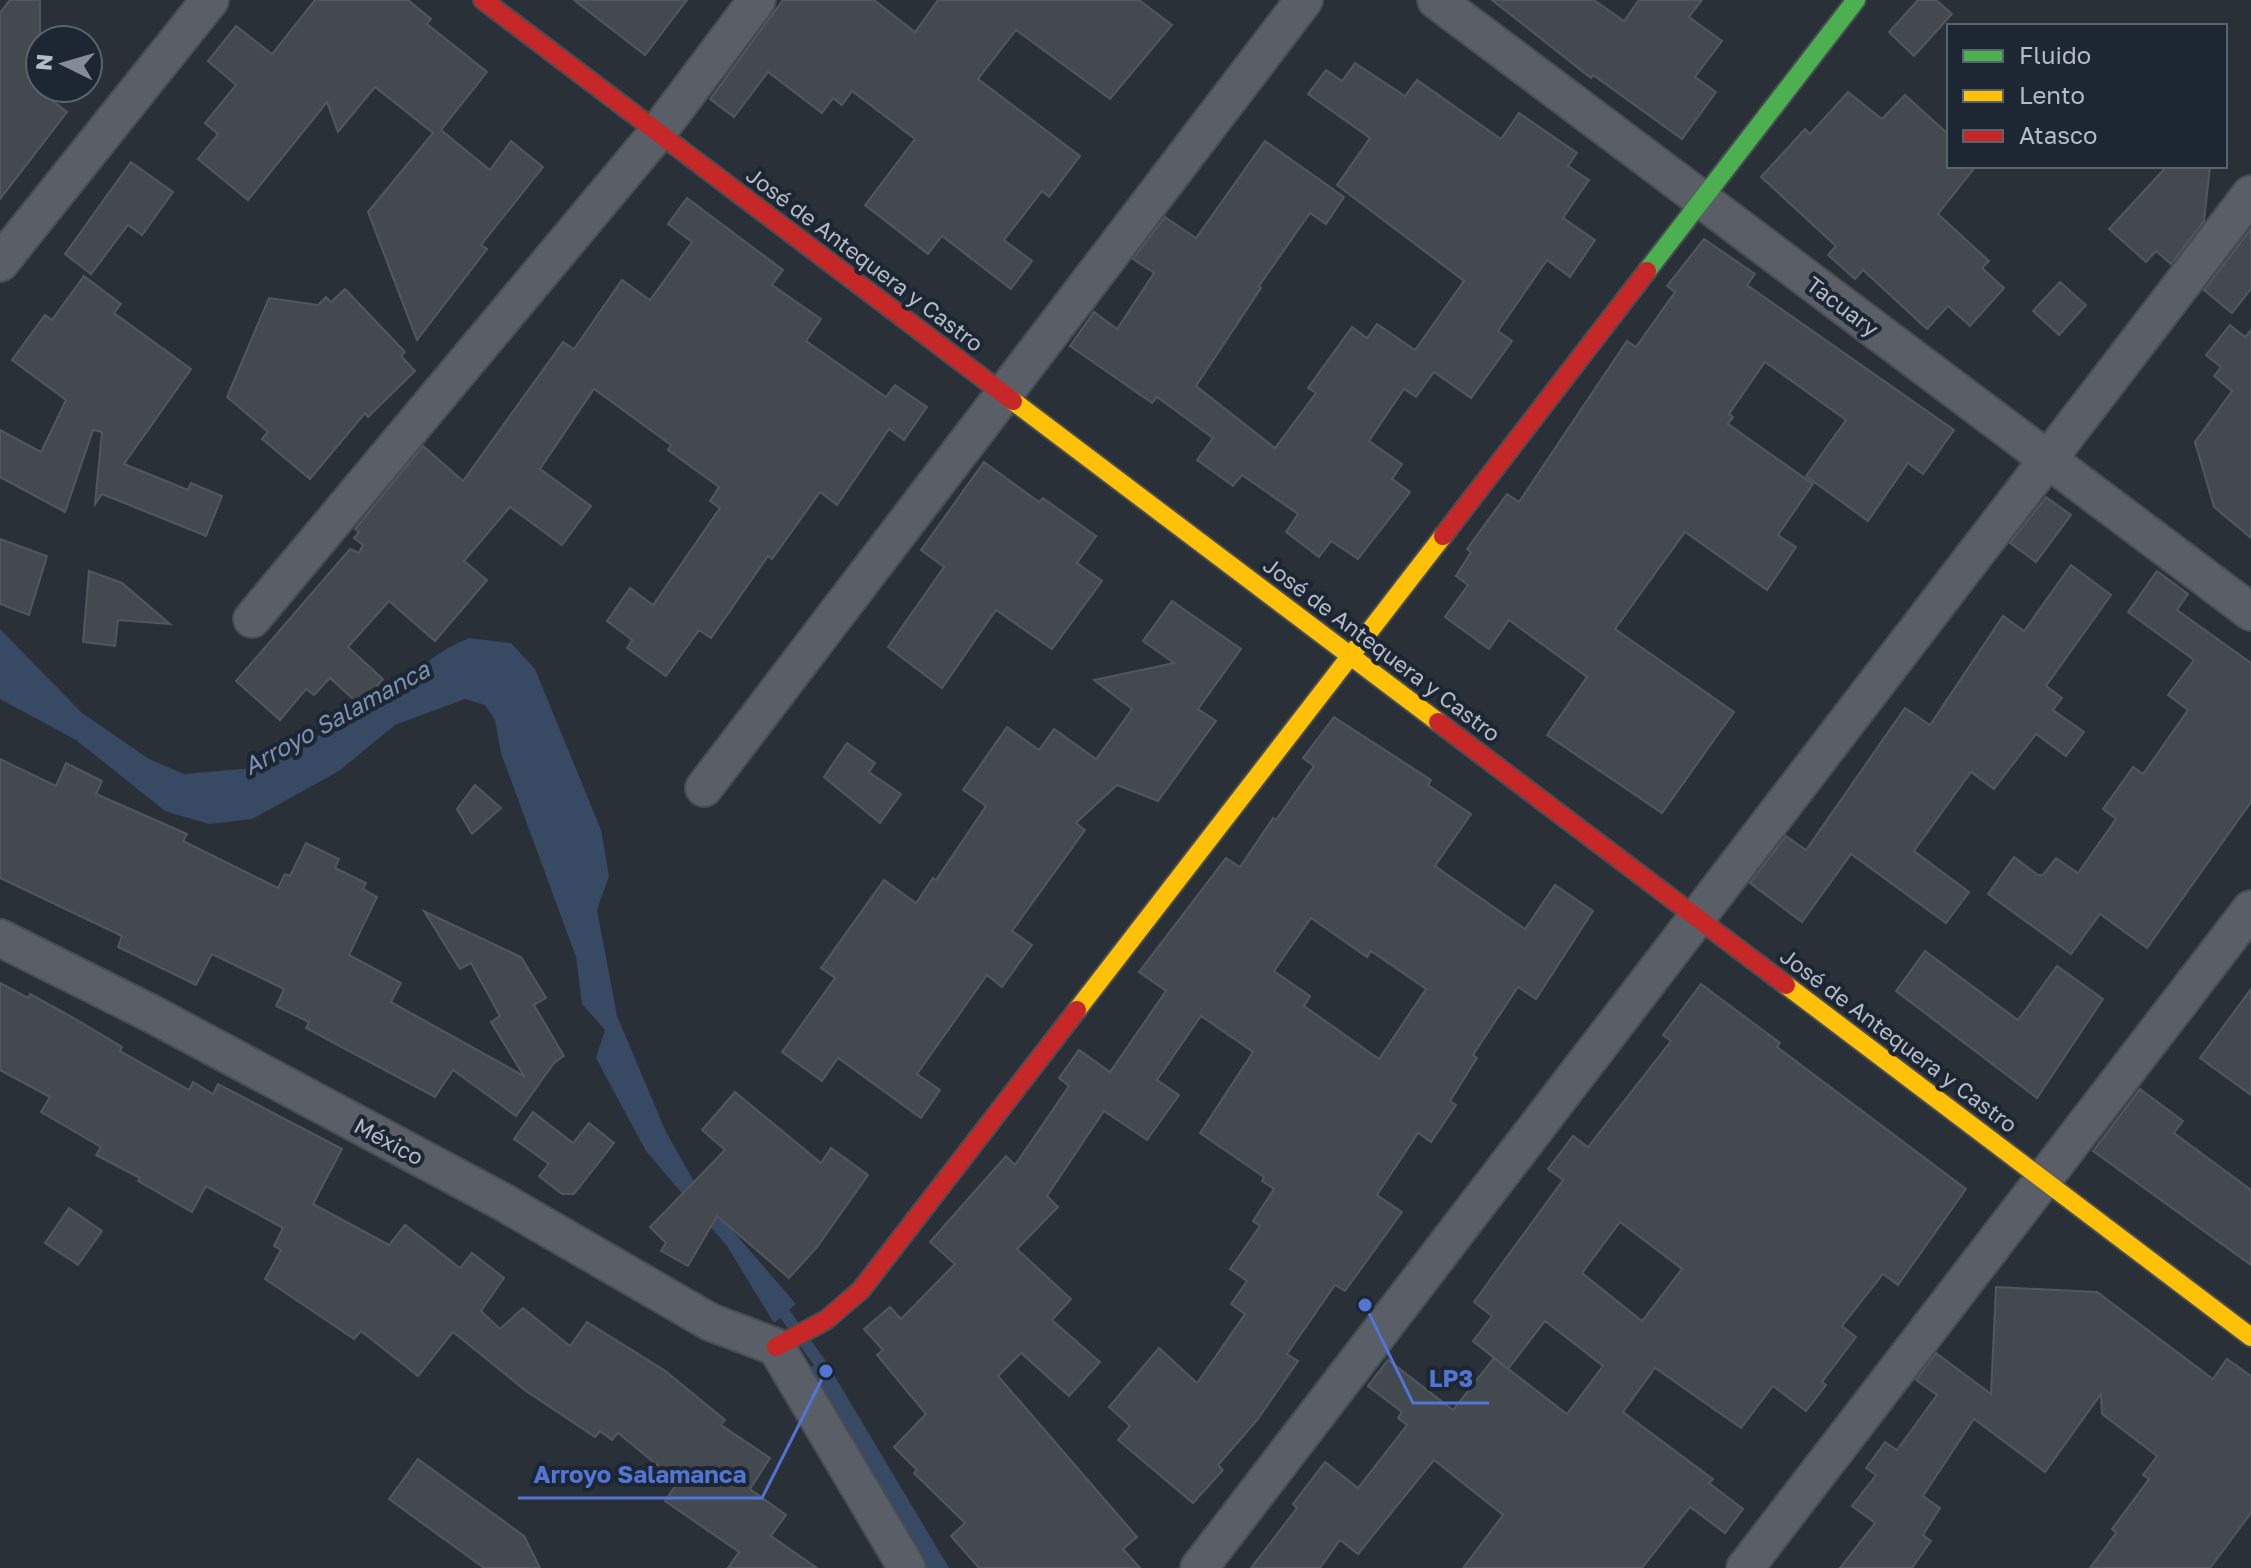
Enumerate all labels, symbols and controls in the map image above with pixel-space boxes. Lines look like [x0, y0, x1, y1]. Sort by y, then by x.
north arrow [24, 24, 104, 104]
legend [1947, 24, 2227, 168]
text: Fluido [2019, 40, 2091, 69]
text: N [29, 53, 58, 72]
text: Lento [2019, 80, 2085, 109]
text: Atasco [2019, 120, 2097, 149]
street label: José de Antequera y Castro [741, 161, 989, 357]
street label: Tacuary [1802, 270, 1884, 342]
street label: José de Antequera y Castro [1258, 551, 1506, 747]
water label: Arroyo Salamanca [238, 653, 436, 781]
street label: José de Antequera y Castro [1775, 942, 2023, 1138]
street label: México [350, 1112, 428, 1170]
callout: LP3 [1413, 1355, 1489, 1403]
text: LP3 [1429, 1363, 1473, 1392]
callout: Arroyo Salamanca [518, 1450, 762, 1498]
text: Arroyo Salamanca [534, 1459, 746, 1488]

